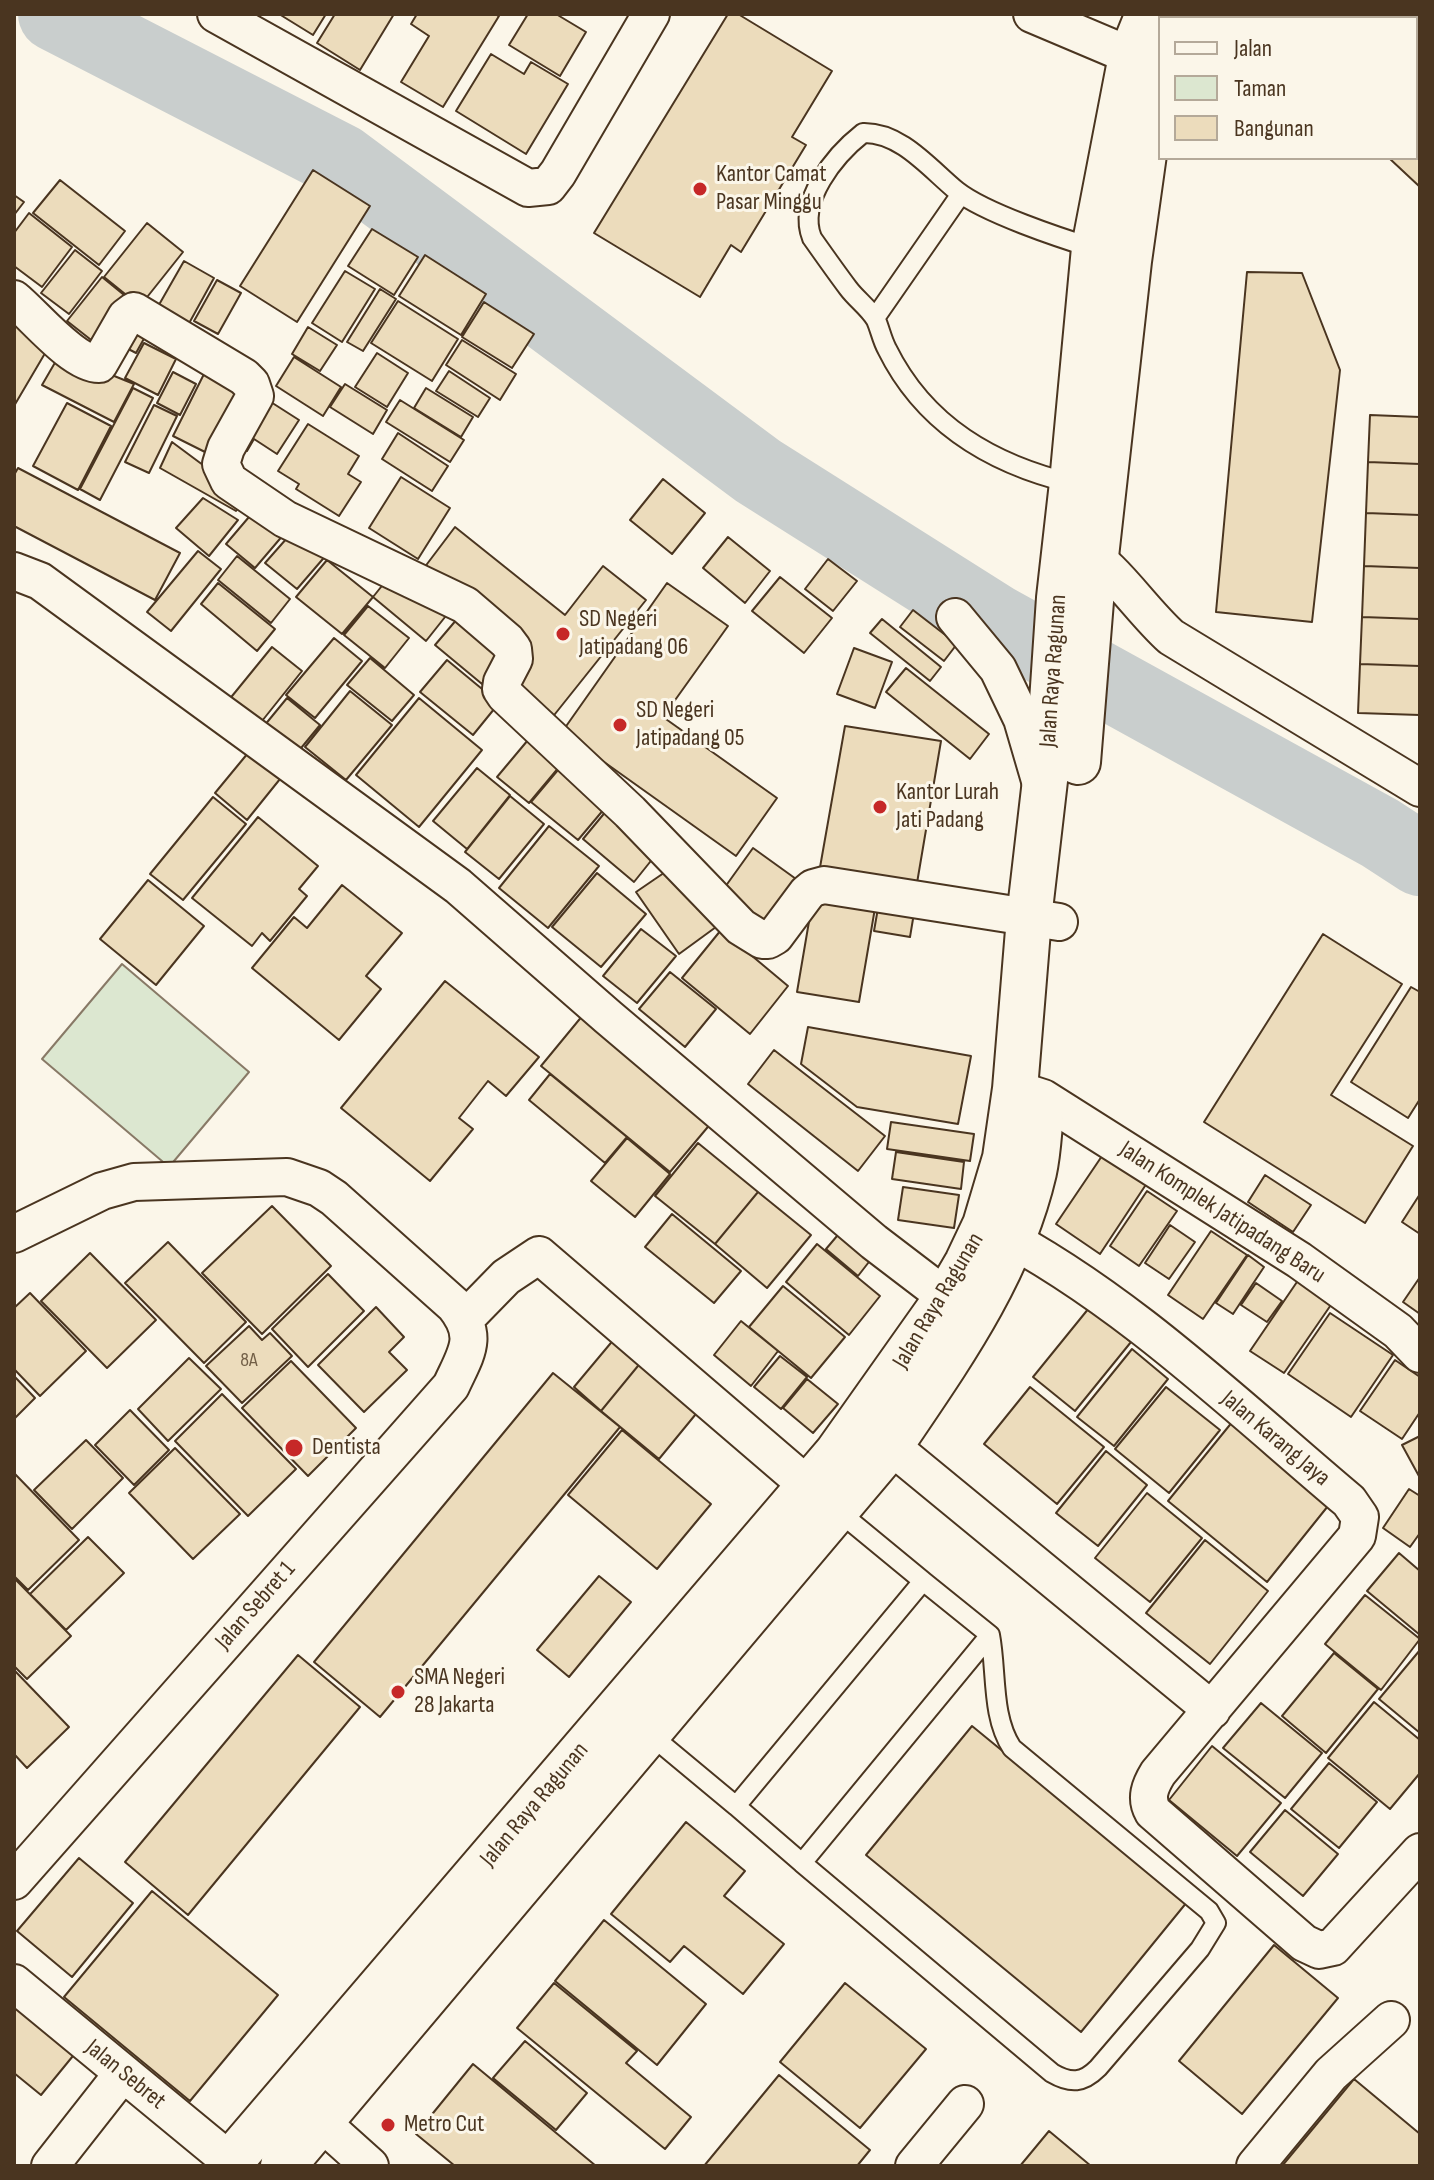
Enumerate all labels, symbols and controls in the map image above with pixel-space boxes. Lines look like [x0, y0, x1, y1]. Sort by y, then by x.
legend [1158, 16, 1418, 160]
text: Jalan [1234, 34, 1272, 63]
text: Taman [1234, 74, 1286, 103]
text: Bangunan [1234, 114, 1314, 143]
place label: Kantor Camat Pasar Minggu [716, 161, 827, 217]
marker: Kantor Camat Pasar Minggu [691, 180, 709, 198]
street label: Jalan Raya Ragunan [1034, 594, 1074, 748]
place label: SD Negeri Jatipadang 06 [579, 606, 688, 662]
marker: SD Negeri Jatipadang 06 [554, 625, 572, 643]
place label: SD Negeri Jatipadang 05 [636, 697, 744, 753]
marker: SD Negeri Jatipadang 05 [611, 716, 629, 734]
place label: Kantor Lurah Jati Padang [896, 779, 999, 835]
marker: Kantor Lurah Jati Padang [871, 798, 889, 816]
street label: Jalan Komplek Jatipadang Baru [1114, 1136, 1330, 1290]
street label: Jalan Raya Ragunan [887, 1228, 991, 1374]
house number: 8A [240, 1349, 258, 1373]
street label: Jalan Karang Jaya [1215, 1385, 1335, 1493]
place label: Dentista [312, 1434, 381, 1462]
marker: Dentista [283, 1437, 305, 1459]
street label: Jalan Sebret 1 [210, 1556, 302, 1656]
place label: SMA Negeri 28 Jakarta [414, 1664, 505, 1720]
marker: SMA Negeri 28 Jakarta [389, 1683, 407, 1701]
street label: Jalan Raya Ragunan [475, 1737, 595, 1873]
street label: Jalan Sebret [79, 2034, 171, 2116]
place label: Metro Cut [404, 2111, 484, 2139]
marker: Metro Cut [379, 2116, 397, 2134]

